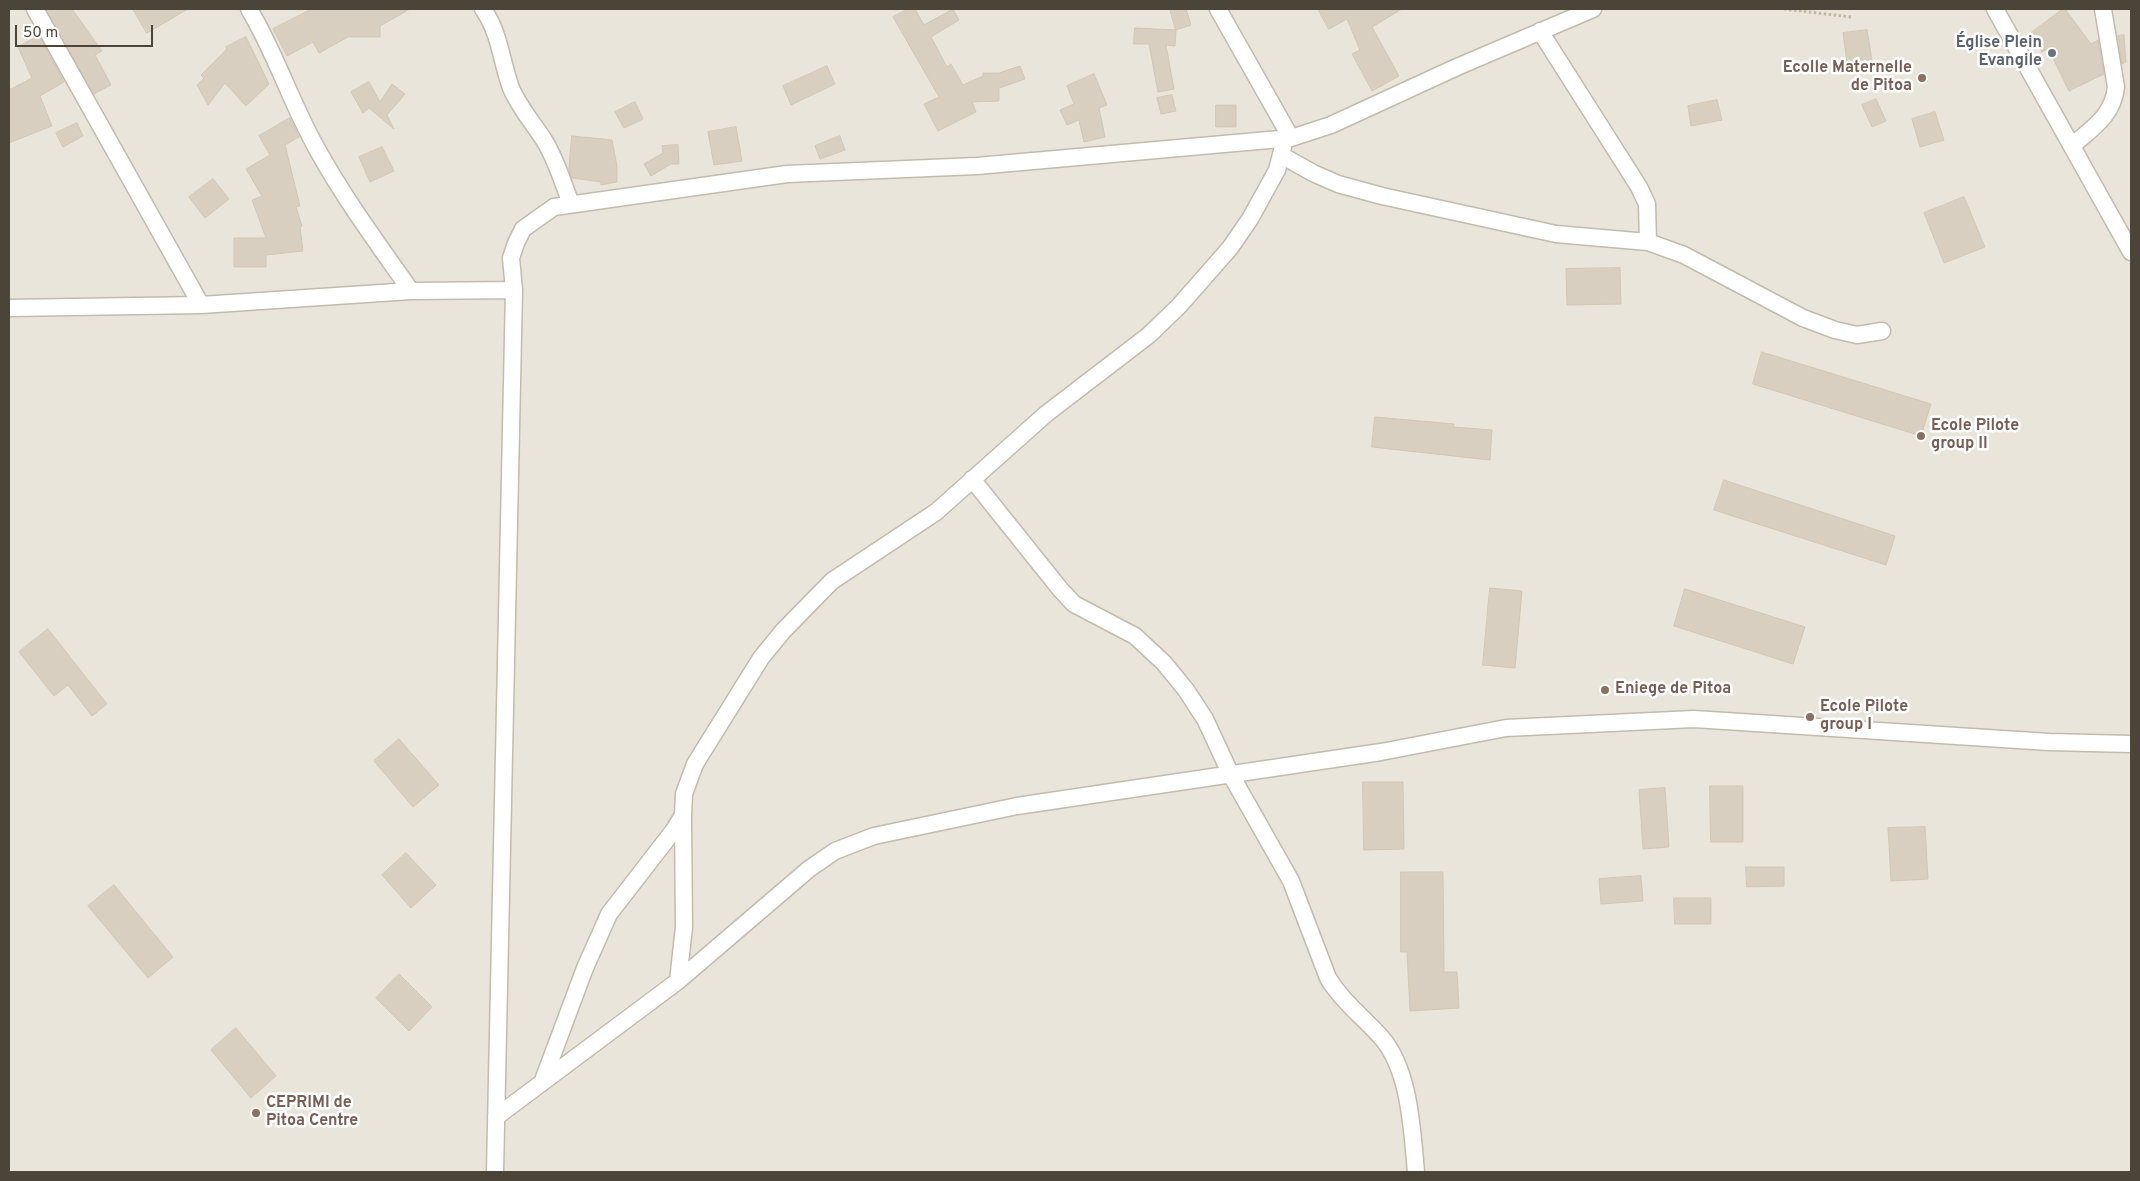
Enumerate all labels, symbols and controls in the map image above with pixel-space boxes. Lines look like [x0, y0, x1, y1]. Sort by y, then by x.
scale bar [18, 15, 155, 47]
text: 50 m [23, 24, 58, 43]
place label: Église Plein Evangile [1956, 34, 2042, 72]
marker: Église Plein Evangile [2046, 47, 2058, 59]
place label: Ecolle Maternelle de Pitoa [1783, 59, 1912, 97]
marker: Ecolle Maternelle de Pitoa [1916, 72, 1928, 84]
place label: Ecole Pilote group II [1931, 417, 2019, 455]
marker: Ecole Pilote group II [1915, 430, 1927, 442]
place label: Eniege de Pitoa [1615, 680, 1731, 700]
marker: Eniege de Pitoa [1599, 684, 1611, 696]
place label: Ecole Pilote group I [1820, 698, 1908, 736]
marker: Ecole Pilote group I [1804, 711, 1816, 723]
place label: CEPRIMI de Pitoa Centre [266, 1094, 358, 1132]
marker: CEPRIMI de Pitoa Centre [250, 1107, 262, 1119]

